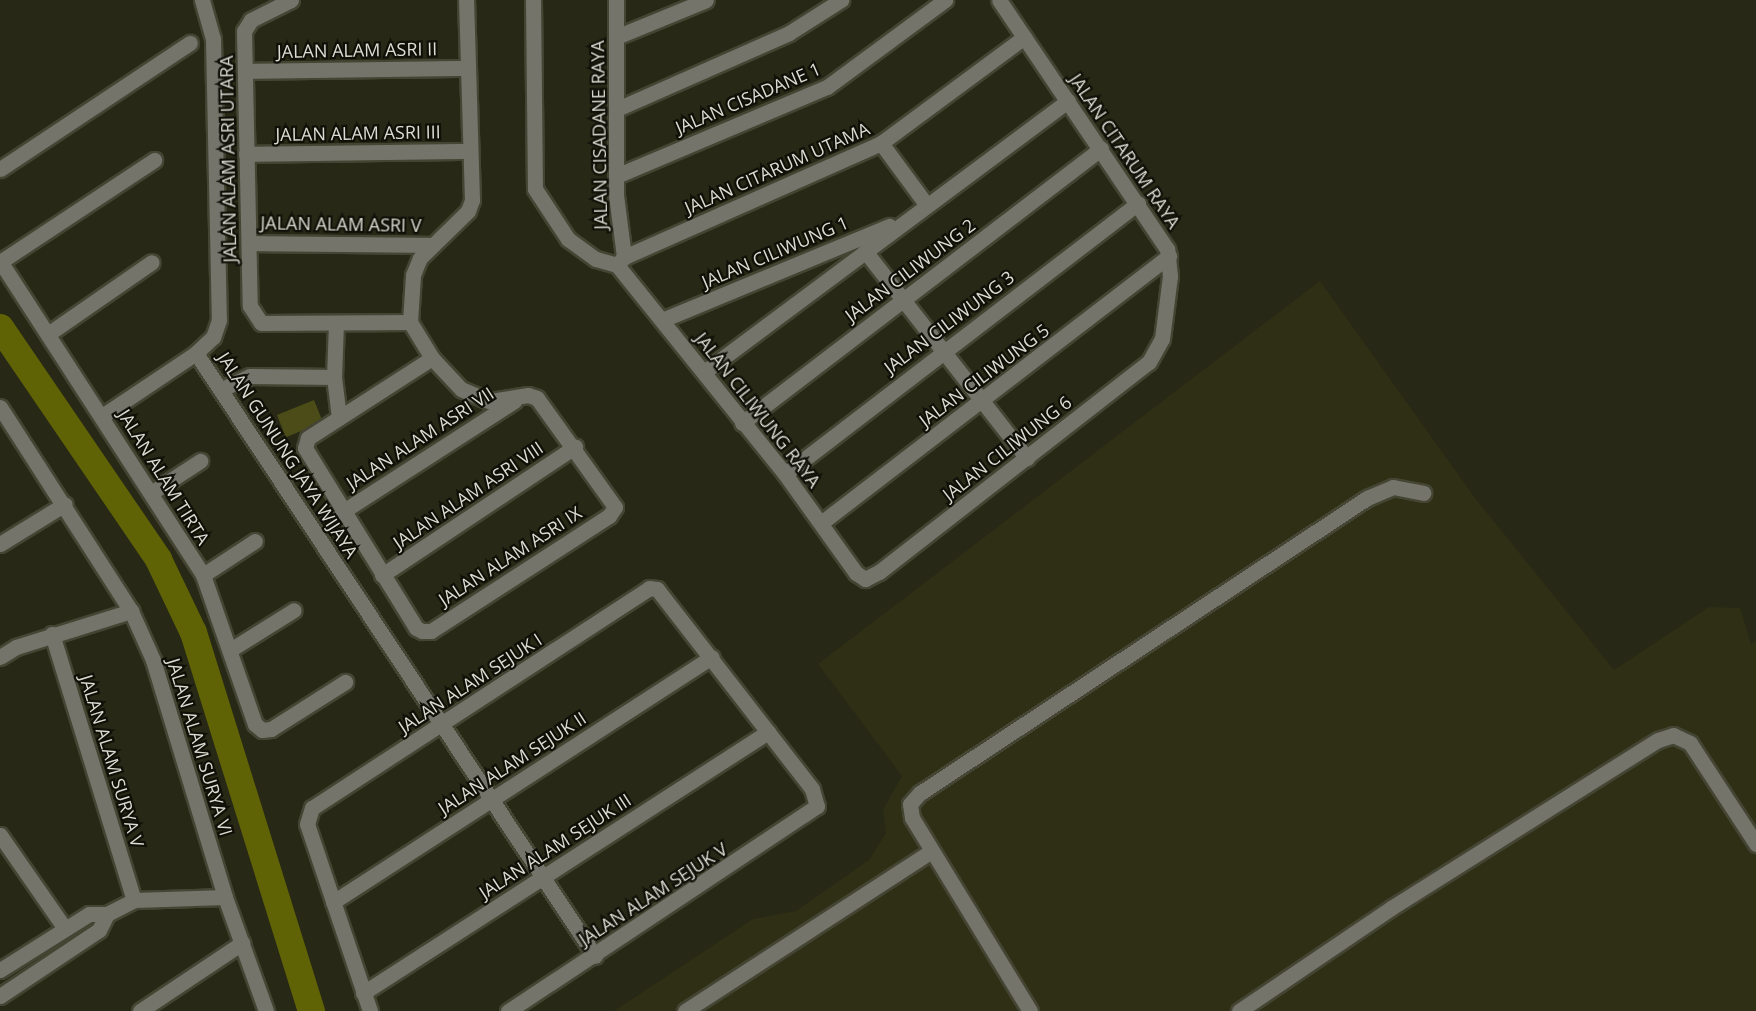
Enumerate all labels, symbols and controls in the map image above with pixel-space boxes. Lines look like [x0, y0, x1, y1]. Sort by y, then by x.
street label: JALAN ALAM ASRI II [277, 38, 437, 62]
street label: JALAN CISADANE RAYA [587, 40, 611, 230]
street label: JALAN ALAM ASRI UTARA [215, 55, 241, 263]
street label: JALAN CISADANE 1 [672, 58, 824, 138]
street label: JALAN CITARUM RAYA [1065, 70, 1185, 232]
street label: JALAN CITARUM UTAMA [681, 117, 873, 219]
street label: JALAN ALAM ASRI III [275, 121, 441, 145]
street label: JALAN CILIWUNG 1 [698, 211, 852, 293]
street label: JALAN ALAM ASRI V [260, 212, 422, 236]
street label: JALAN CILIWUNG 2 [841, 214, 979, 326]
street label: JALAN CILIWUNG 3 [880, 266, 1018, 378]
street label: JALAN CILIWUNG 5 [915, 319, 1053, 431]
street label: JALAN CILIWUNG RAYA [691, 328, 825, 492]
street label: JALAN GUNUNG JAYA WIJAYA [213, 348, 363, 562]
street label: JALAN ALAM ASRI VII [342, 382, 498, 494]
street label: JALAN CILIWUNG 6 [938, 391, 1076, 505]
street label: JALAN ALAM TIRTA [114, 405, 214, 549]
street label: JALAN ALAM ASRI VIII [389, 437, 547, 553]
street label: JALAN ALAM ASRI IX [435, 502, 585, 610]
street label: JALAN ALAM SEJUK I [394, 629, 546, 737]
street label: JALAN ALAM SURYA VI [163, 656, 237, 838]
street label: JALAN ALAM SURYA V [75, 672, 149, 850]
street label: JALAN ALAM SEJUK II [434, 707, 590, 819]
street label: JALAN ALAM SEJUK III [475, 789, 635, 903]
street label: JALAN ALAM SEJUK V [575, 838, 731, 950]

